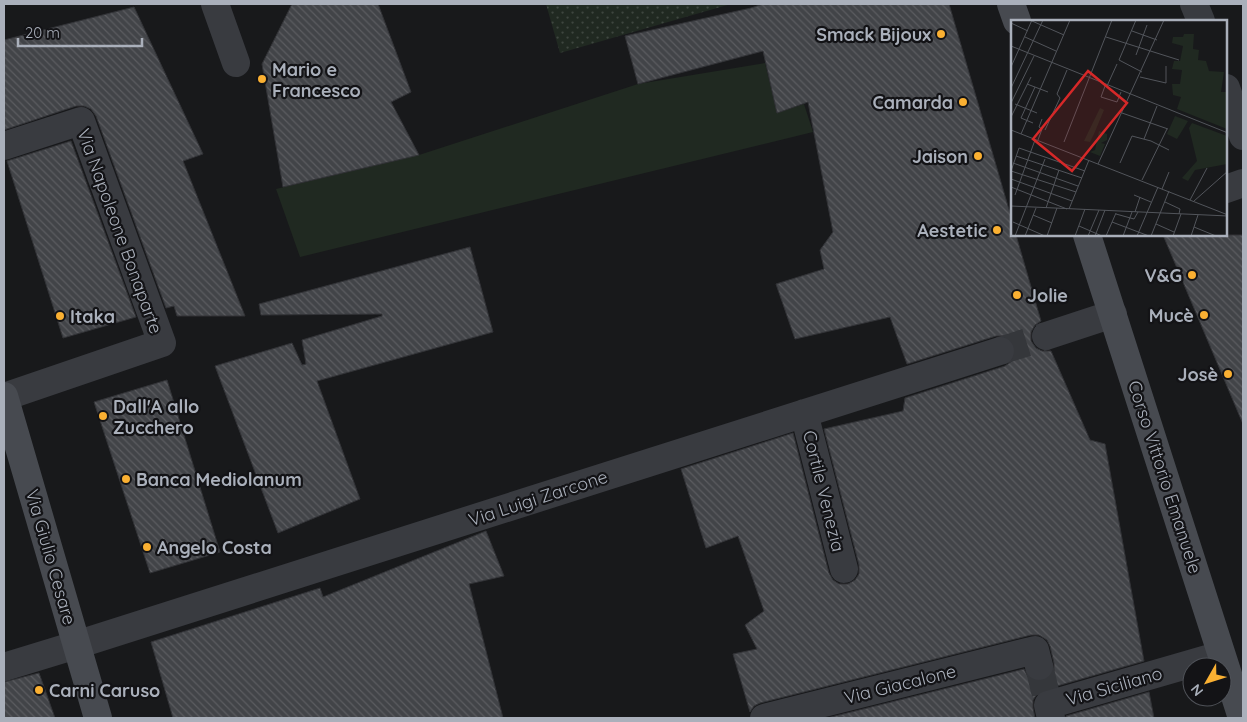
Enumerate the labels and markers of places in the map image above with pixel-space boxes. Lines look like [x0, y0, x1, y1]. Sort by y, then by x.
place label: Smack Bijoux [816, 23, 931, 46]
marker: Smack Bijoux [935, 28, 947, 40]
place label: Mario e Francesco [272, 58, 361, 102]
marker: Mario e Francesco [256, 73, 268, 85]
place label: Camarda [872, 91, 953, 114]
marker: Camarda [957, 96, 969, 108]
place label: Jaison [912, 145, 968, 168]
marker: Jaison [972, 150, 984, 162]
place label: Aestetic [917, 219, 987, 242]
marker: Aestetic [991, 224, 1003, 236]
place label: V&G [1145, 264, 1182, 287]
marker: V&G [1186, 269, 1198, 281]
place label: Jolie [1027, 284, 1068, 307]
marker: Jolie [1011, 289, 1023, 301]
place label: Mucè [1149, 304, 1194, 327]
place label: Itaka [70, 305, 115, 328]
marker: Mucè [1198, 309, 1210, 321]
marker: Itaka [54, 310, 66, 322]
place label: Josè [1178, 363, 1218, 386]
marker: Josè [1222, 368, 1234, 380]
place label: Dall'A allo Zucchero [113, 395, 199, 439]
marker: Dall'A allo Zucchero [97, 410, 109, 422]
place label: Banca Mediolanum [136, 468, 302, 491]
marker: Banca Mediolanum [120, 473, 132, 485]
place label: Angelo Costa [157, 536, 272, 559]
marker: Angelo Costa [141, 541, 153, 553]
place label: Carni Caruso [49, 679, 160, 702]
marker: Carni Caruso [33, 684, 45, 696]

